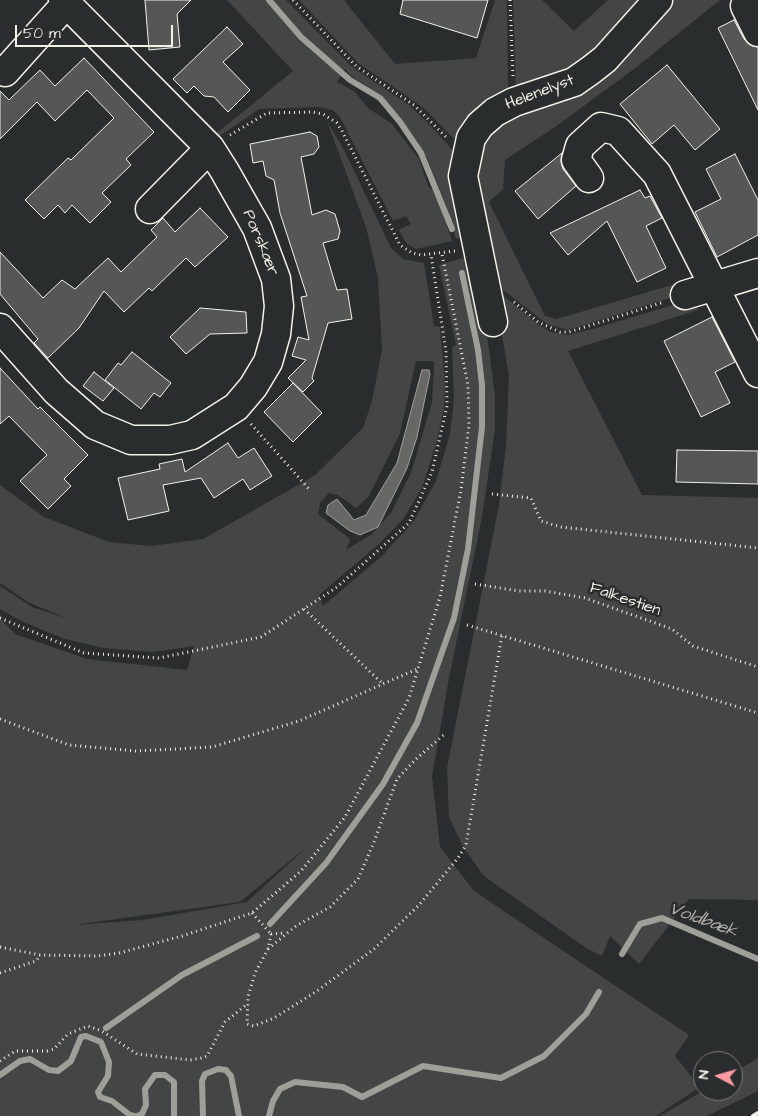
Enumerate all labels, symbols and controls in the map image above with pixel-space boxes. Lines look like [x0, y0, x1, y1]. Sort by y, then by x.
scale bar [18, 15, 175, 47]
text: 50 m [23, 23, 61, 44]
street label: Helenelyst [503, 71, 577, 115]
street label: Porskær [238, 207, 282, 279]
street label: Falkestien [587, 579, 663, 621]
water label: Voldbæk [666, 899, 740, 943]
north arrow [693, 1051, 743, 1101]
text: N [694, 1069, 714, 1080]

